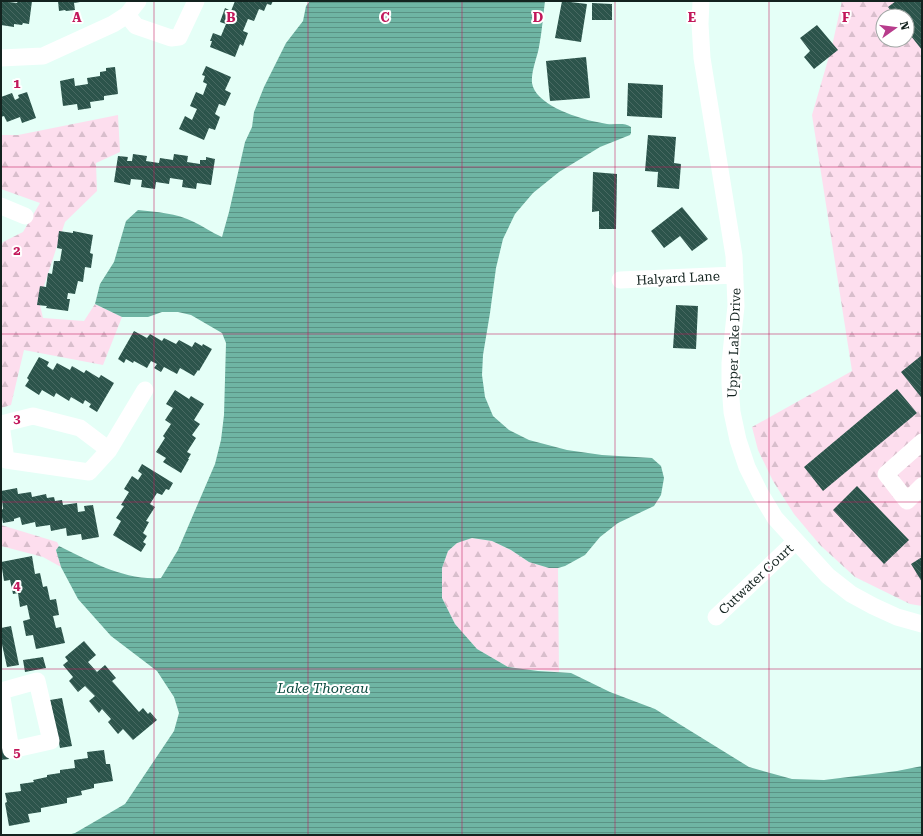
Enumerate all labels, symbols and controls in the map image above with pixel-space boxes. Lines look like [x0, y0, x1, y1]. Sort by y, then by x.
north arrow [875, 8, 915, 48]
text: A [72, 10, 82, 25]
text: B [226, 10, 236, 25]
text: C [380, 10, 390, 25]
text: D [533, 10, 543, 25]
text: E [688, 10, 696, 25]
text: F [842, 10, 850, 25]
text: N [897, 20, 912, 32]
text: 1 [13, 76, 21, 91]
text: 2 [13, 243, 21, 258]
street label: Halyard Lane [636, 268, 720, 288]
street label: Upper Lake Drive [725, 288, 743, 398]
text: 3 [13, 411, 21, 426]
street label: Cutwater Court [716, 541, 796, 617]
text: 4 [13, 578, 21, 593]
water label: Lake Thoreau [276, 680, 369, 696]
text: 5 [13, 745, 21, 760]

